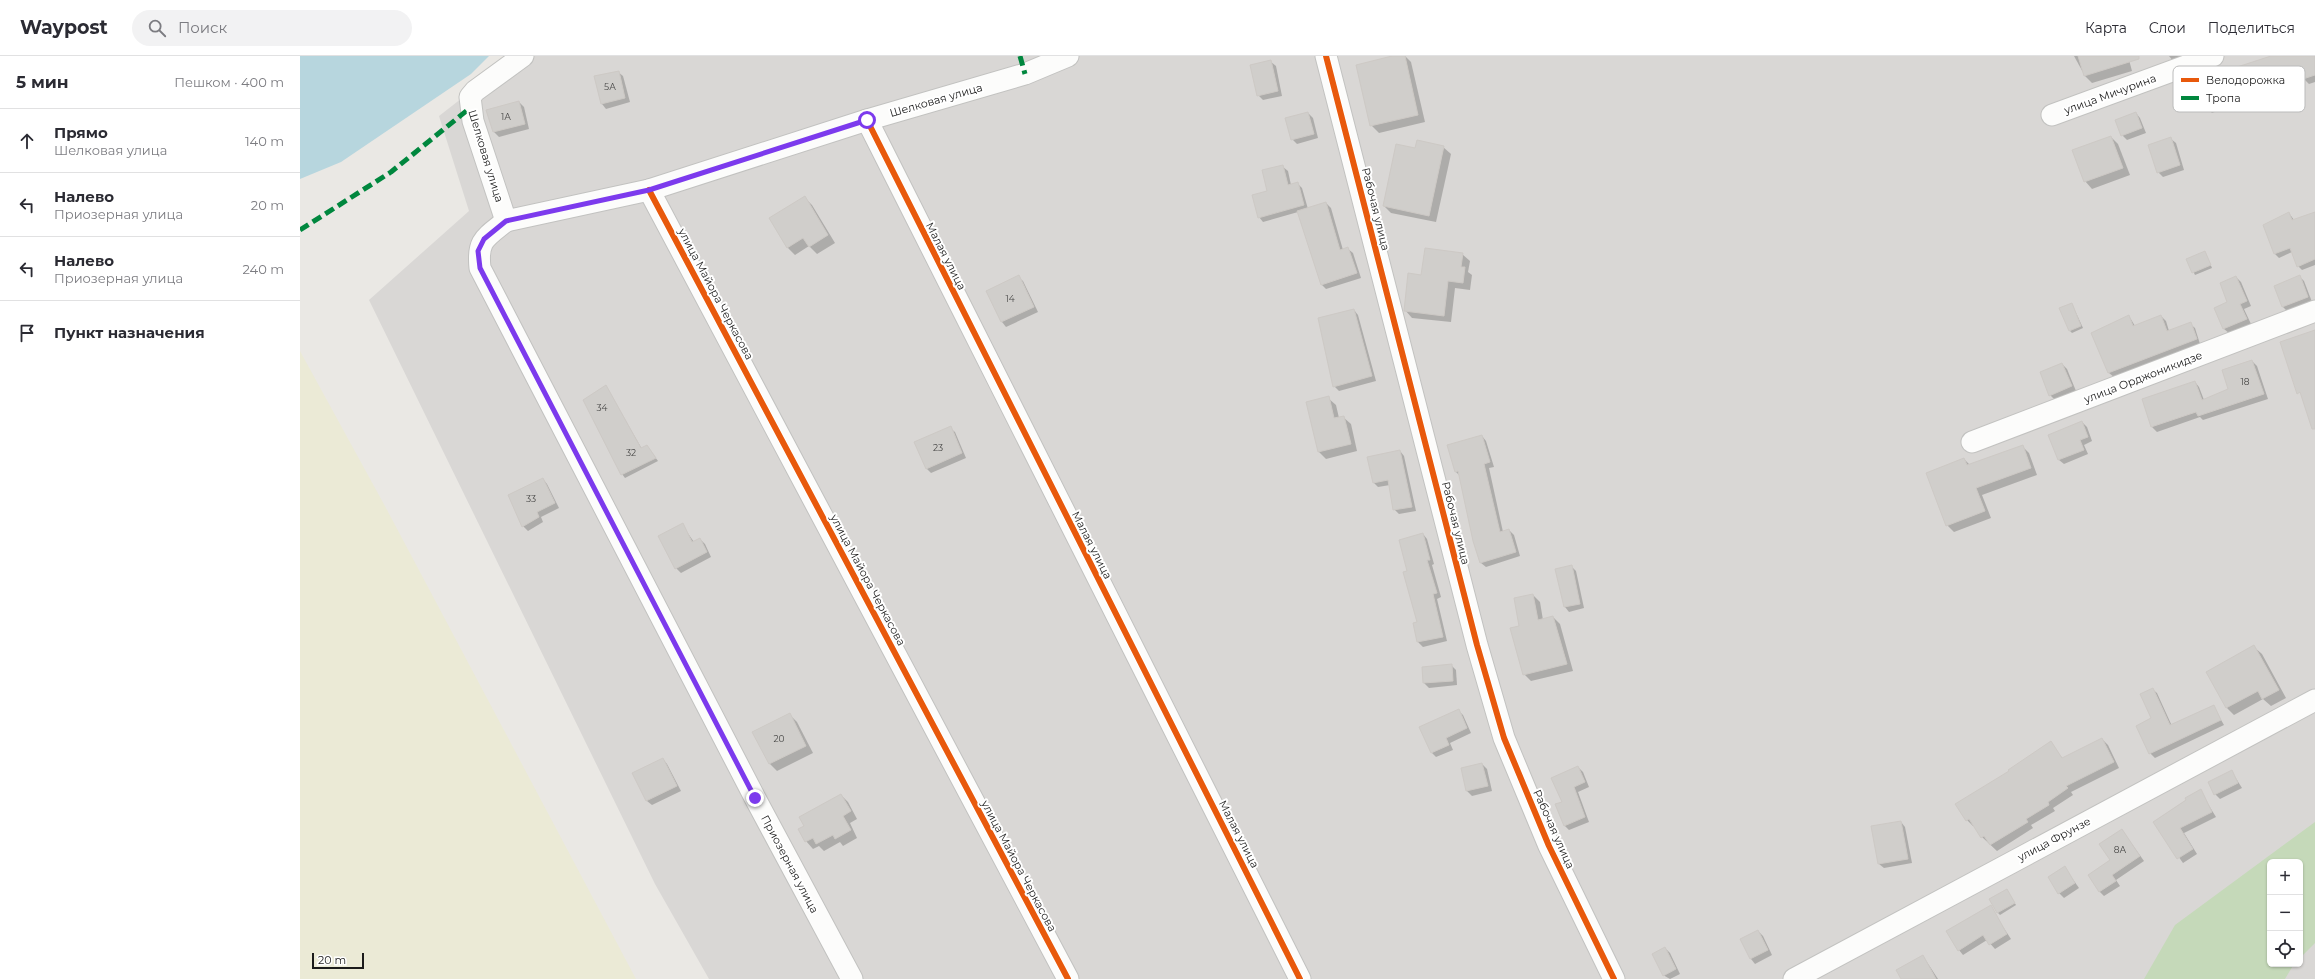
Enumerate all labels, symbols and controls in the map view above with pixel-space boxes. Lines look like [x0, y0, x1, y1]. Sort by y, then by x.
search box [132, 10, 412, 46]
text: Waypost [20, 16, 108, 39]
icon: search [146, 17, 168, 39]
text: Поиск [178, 18, 227, 37]
text: Карта [2085, 19, 2127, 37]
text: Слои [2149, 19, 2186, 37]
text: Поделиться [2208, 19, 2295, 37]
legend [2173, 66, 2305, 112]
street label: улица Мичурина [2061, 71, 2158, 118]
text: 5 мин [16, 72, 69, 92]
text: Велодорожка [2206, 73, 2285, 87]
text: Пешком · 400 m [174, 74, 284, 90]
street label: Шелковая улица [888, 80, 984, 120]
house number: 5А [604, 81, 616, 92]
text: Тропа [2206, 91, 2241, 105]
street label: Шелковая улица [465, 108, 507, 204]
house number: 1А [501, 111, 511, 122]
route start [858, 111, 876, 129]
text: Прямо [54, 123, 108, 142]
icon: ahead [16, 130, 38, 152]
text: 140 m [245, 133, 284, 149]
text: Шелковая улица [54, 142, 167, 158]
street label: Рабочая улица [1359, 166, 1393, 252]
text: Налево [54, 187, 114, 206]
icon: left [16, 194, 38, 216]
text: 20 m [251, 197, 284, 213]
text: Приозерная улица [54, 206, 183, 222]
street label: Малая улица [923, 220, 969, 292]
street label: улица Майора Черкасова [675, 225, 757, 362]
text: Налево [54, 251, 114, 270]
icon: left [16, 258, 38, 280]
text: 240 m [243, 261, 284, 277]
text: Приозерная улица [54, 270, 183, 286]
house number: 14 [1005, 293, 1015, 304]
icon: arrive [16, 322, 38, 344]
text: Пункт назначения [54, 323, 205, 342]
street label: улица Орджоникидзе [2081, 348, 2204, 406]
house number: 18 [2241, 376, 2250, 387]
house number: 34 [596, 402, 608, 413]
house number: 23 [933, 442, 943, 453]
house number: 32 [626, 447, 636, 458]
street label: Рабочая улица [1439, 480, 1473, 566]
house number: 33 [526, 493, 536, 504]
street label: Малая улица [1069, 509, 1115, 581]
street label: улица Майора Черкасова [827, 511, 909, 648]
house number: 20 [773, 733, 785, 744]
street label: Рабочая улица [1530, 787, 1578, 871]
route end [746, 789, 764, 807]
street label: улица Майора Черкасова [978, 797, 1060, 934]
street label: Малая улица [1216, 798, 1262, 870]
street label: Приозерная улица [758, 813, 822, 915]
street label: улица Фрунзе [2014, 814, 2093, 865]
house number: 8А [2114, 844, 2126, 855]
map controls [2267, 859, 2303, 967]
button: + [2267, 859, 2303, 895]
button: − [2267, 895, 2303, 931]
button: locate [2267, 931, 2303, 967]
scale bar [312, 951, 364, 970]
text: 20 m [318, 953, 346, 967]

